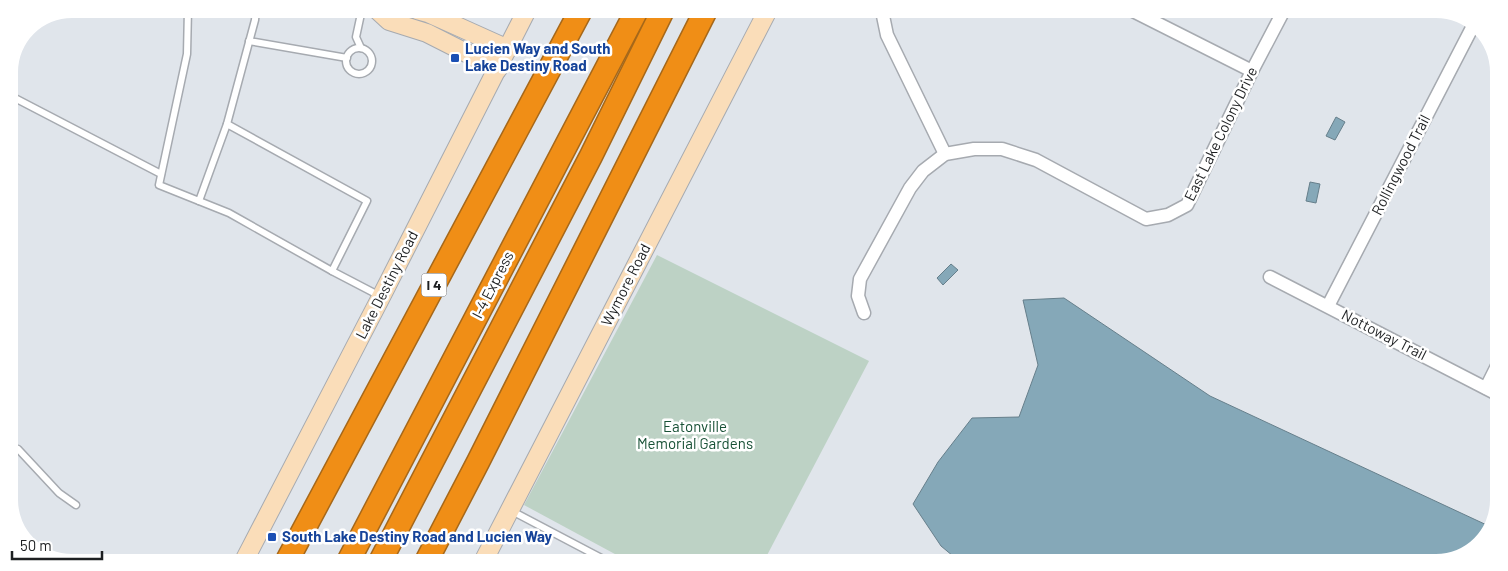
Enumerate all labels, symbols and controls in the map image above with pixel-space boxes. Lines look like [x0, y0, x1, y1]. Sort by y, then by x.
place label: Lucien Way and South Lake Destiny Road [465, 39, 611, 74]
marker: Lucien Way and South Lake Destiny Road [449, 52, 461, 64]
street label: East Lake Colony Drive [1180, 64, 1260, 204]
street label: Rollingwood Trail [1367, 111, 1433, 218]
street label: Lake Destiny Road [351, 227, 421, 342]
street label: Wymore Road [597, 240, 654, 329]
street label: I-4 Express [468, 248, 517, 321]
road number: I 4 [422, 274, 446, 296]
street label: Nottoway Trail [1339, 305, 1430, 363]
park label: Eatonville Memorial Gardens [637, 417, 753, 452]
place label: South Lake Destiny Road and Lucien Way [282, 527, 553, 545]
scale bar [12, 528, 102, 560]
marker: South Lake Destiny Road and Lucien Way [266, 531, 278, 543]
text: 50 m [20, 536, 52, 554]

